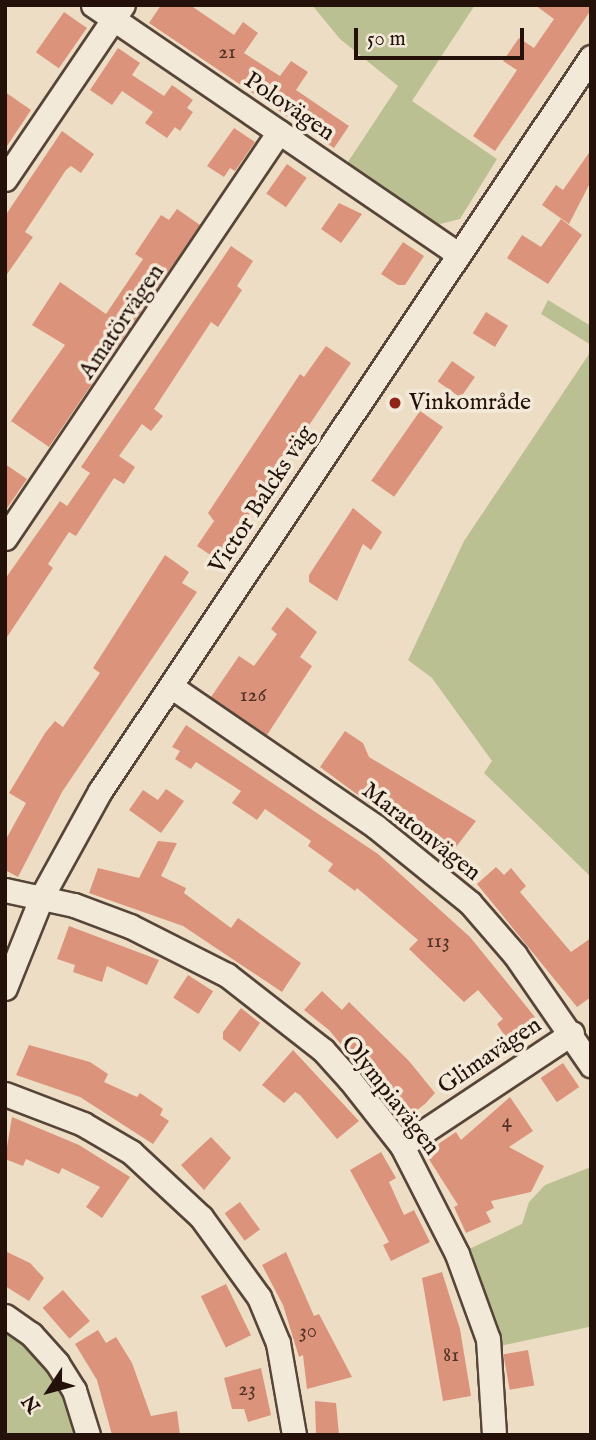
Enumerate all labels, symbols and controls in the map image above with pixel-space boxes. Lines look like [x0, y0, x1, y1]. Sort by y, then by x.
scale bar [358, 14, 528, 58]
text: 50 m [367, 26, 406, 53]
house number: 21 [218, 40, 236, 66]
street label: Polovägen [238, 66, 340, 148]
street label: Amatörvägen [73, 259, 171, 385]
place label: Vinkområde [409, 389, 531, 417]
marker: Vinkområde [387, 395, 403, 411]
street label: Victor Balcks väg [203, 420, 321, 580]
house number: 126 [240, 683, 266, 709]
street label: Maratonvägen [356, 777, 486, 887]
house number: 113 [426, 929, 450, 955]
street label: Glimavägen [433, 1011, 547, 1101]
street label: Olympiavägen [334, 1031, 446, 1161]
house number: 4 [502, 1109, 512, 1135]
house number: 30 [299, 1319, 317, 1345]
house number: 81 [443, 1343, 459, 1369]
north arrow [14, 1356, 84, 1426]
house number: 23 [238, 1377, 256, 1403]
text: N [17, 1390, 47, 1417]

